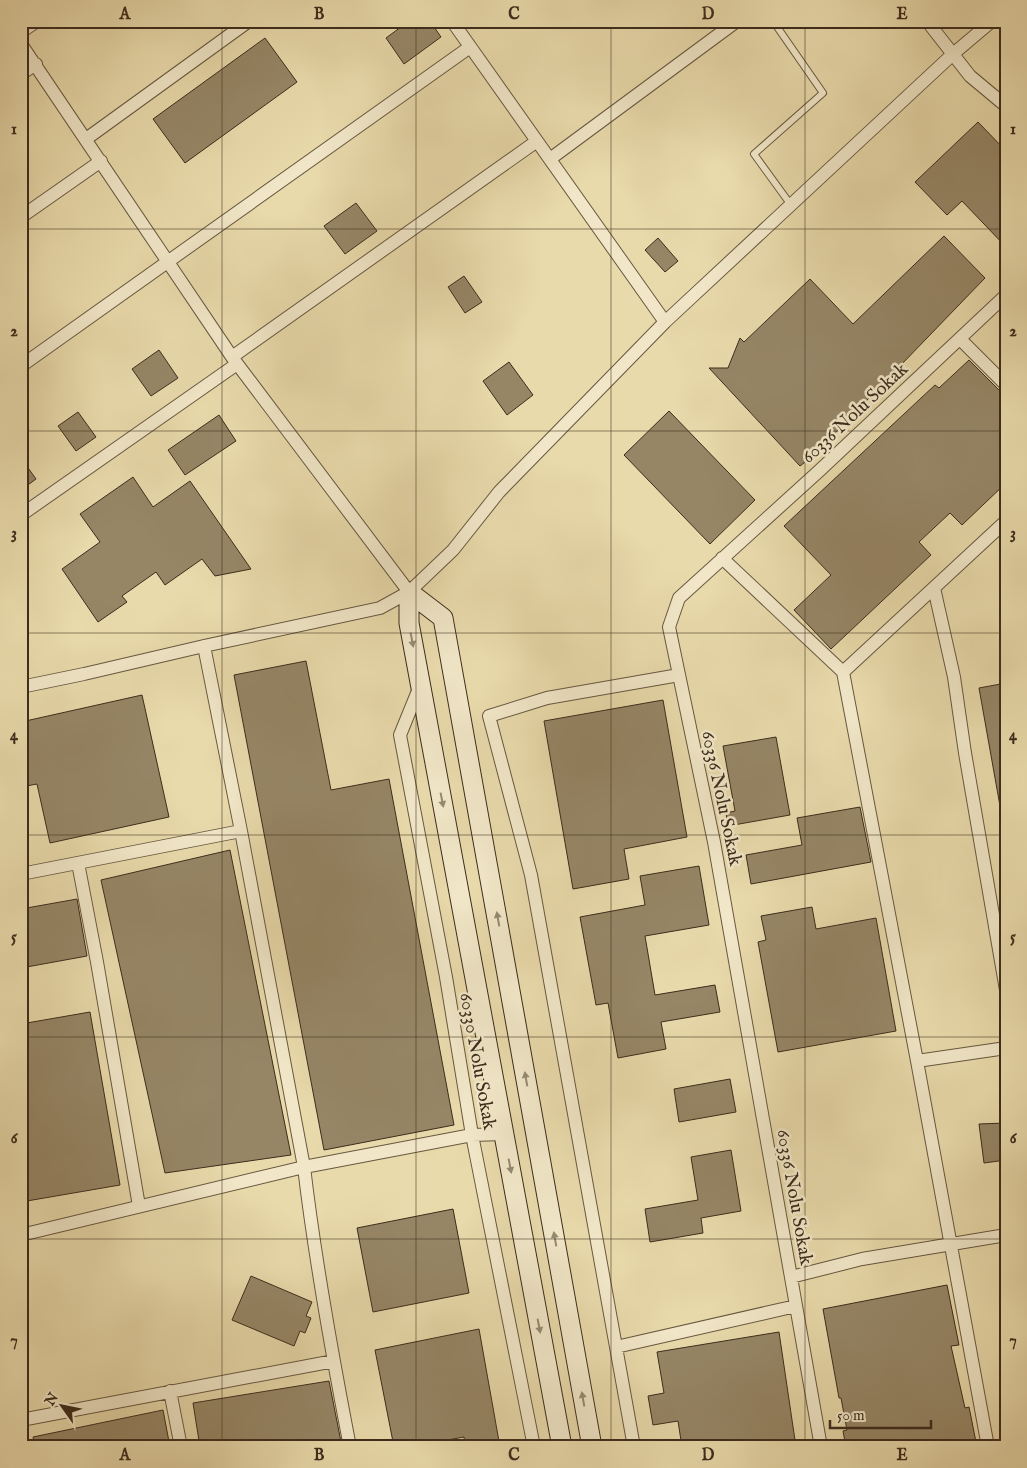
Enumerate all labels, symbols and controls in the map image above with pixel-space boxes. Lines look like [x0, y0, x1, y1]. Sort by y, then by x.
text: A [119, 5, 132, 25]
text: B [314, 5, 325, 25]
text: C [508, 5, 520, 25]
text: D [702, 5, 715, 25]
text: E [896, 5, 908, 25]
text: 1 [11, 120, 17, 140]
text: 1 [1010, 120, 1016, 140]
text: 2 [10, 322, 18, 342]
text: 2 [1009, 322, 1017, 342]
street label: 60336 Nolu Sokak [797, 357, 914, 469]
text: 3 [11, 524, 17, 544]
text: 3 [1010, 524, 1016, 544]
one-way arrow [408, 633, 416, 648]
text: 4 [10, 726, 19, 746]
text: 4 [1009, 726, 1018, 746]
street label: 60336 Nolu Sokak [695, 729, 747, 869]
one-way arrow [438, 793, 446, 809]
one-way arrow [493, 910, 501, 926]
text: 5 [11, 928, 17, 948]
text: 5 [1010, 928, 1016, 948]
street label: 60330 Nolu Sokak [453, 991, 501, 1133]
one-way arrow [522, 1070, 530, 1086]
street label: 60336 Nolu Sokak [770, 1128, 818, 1268]
text: 6 [11, 1129, 19, 1149]
text: 6 [1010, 1129, 1018, 1149]
one-way arrow [506, 1159, 514, 1175]
one-way arrow [550, 1230, 558, 1246]
one-way arrow [536, 1319, 544, 1335]
text: 7 [10, 1331, 18, 1351]
text: 7 [1009, 1331, 1017, 1351]
north arrow [38, 1380, 88, 1430]
text: N [41, 1389, 63, 1410]
one-way arrow [579, 1390, 587, 1406]
scale bar [830, 1398, 931, 1430]
text: 50 m [837, 1406, 865, 1425]
text: A [119, 1446, 132, 1466]
text: B [314, 1446, 325, 1466]
text: C [508, 1446, 520, 1466]
text: D [702, 1446, 715, 1466]
text: E [896, 1446, 908, 1466]

